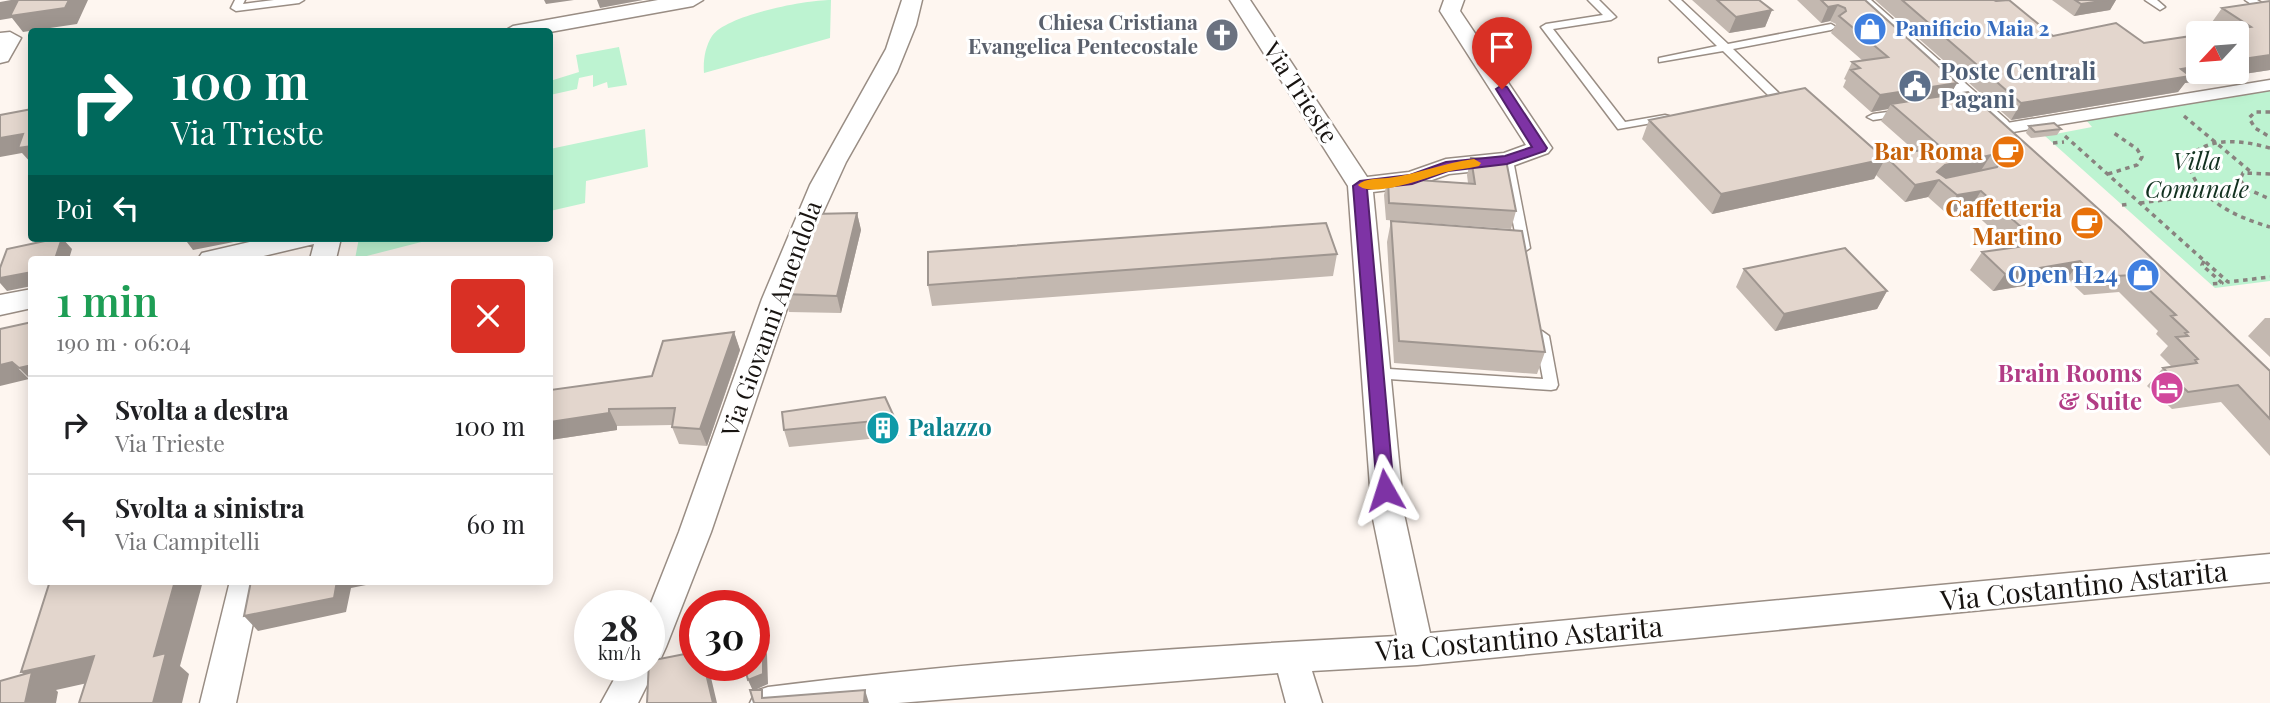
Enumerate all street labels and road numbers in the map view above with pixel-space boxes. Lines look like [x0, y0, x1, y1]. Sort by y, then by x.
street label: Via Trieste [1256, 34, 1346, 149]
street label: Via Giovanni Amendola [712, 196, 828, 442]
street label: Via Costantino Astarita [1938, 551, 2229, 618]
street label: Via Costantino Astarita [1373, 607, 1664, 669]

